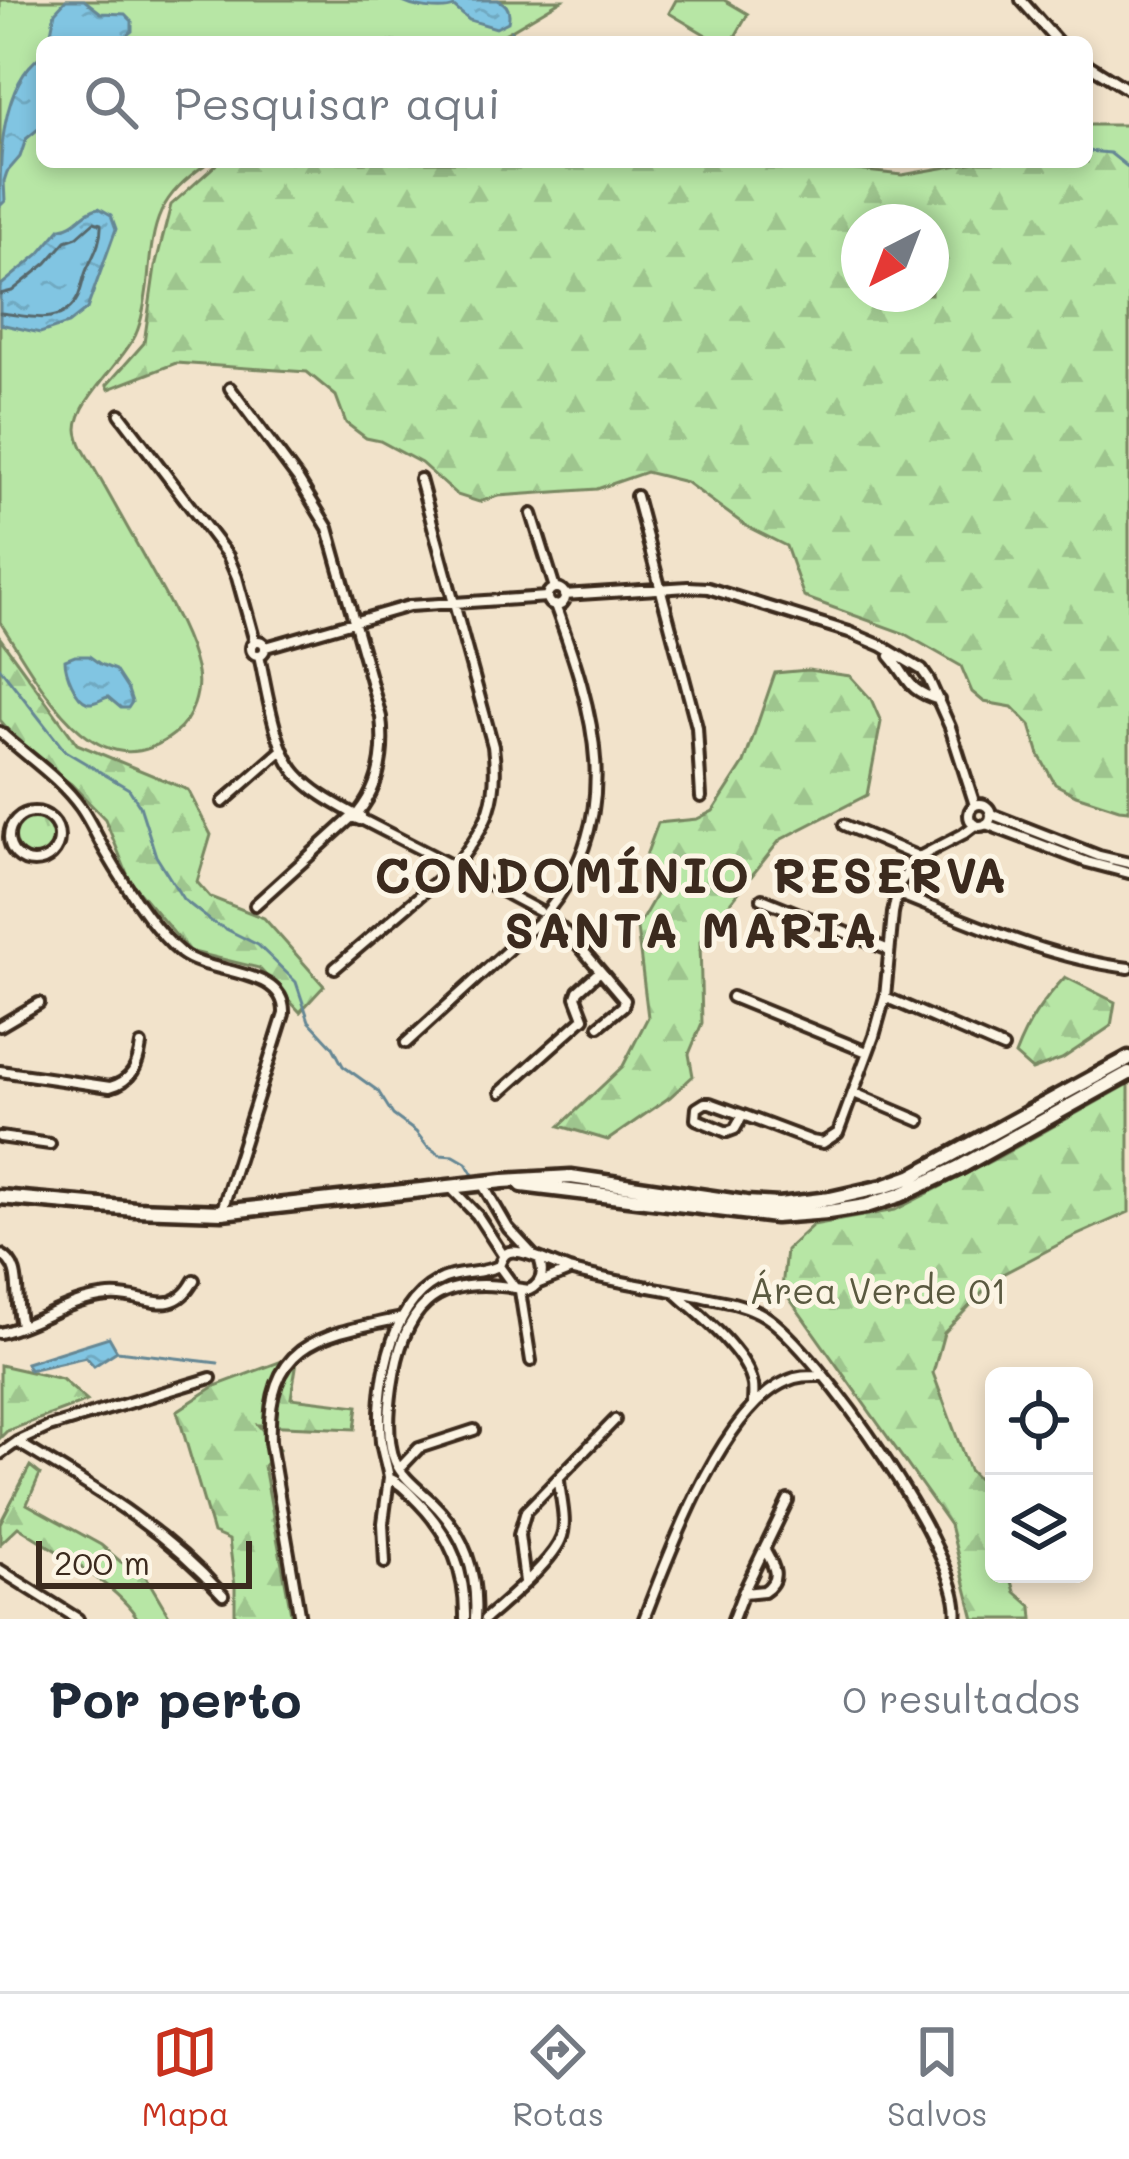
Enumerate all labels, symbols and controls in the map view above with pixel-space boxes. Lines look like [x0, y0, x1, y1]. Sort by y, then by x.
search box [36, 36, 1093, 168]
icon: search [78, 69, 144, 135]
text: Pesquisar aqui [174, 73, 501, 131]
north arrow [841, 204, 949, 312]
district label: CONDOMÍNIO RESERVA SANTA MARIA [375, 843, 1009, 960]
park label: Área Verde 01 [749, 1266, 1007, 1313]
map controls [985, 1367, 1093, 1583]
button: locate [985, 1367, 1093, 1475]
button: layers [985, 1475, 1093, 1583]
scale bar [36, 1535, 252, 1588]
text: 200 m [54, 1540, 150, 1583]
text: Por perto [48, 1664, 301, 1731]
text: 0 resultados [842, 1672, 1081, 1723]
tab: Mapa [141, 2019, 229, 2134]
tab: Rotas [512, 2019, 604, 2134]
tab: Salvos [887, 2019, 988, 2134]

